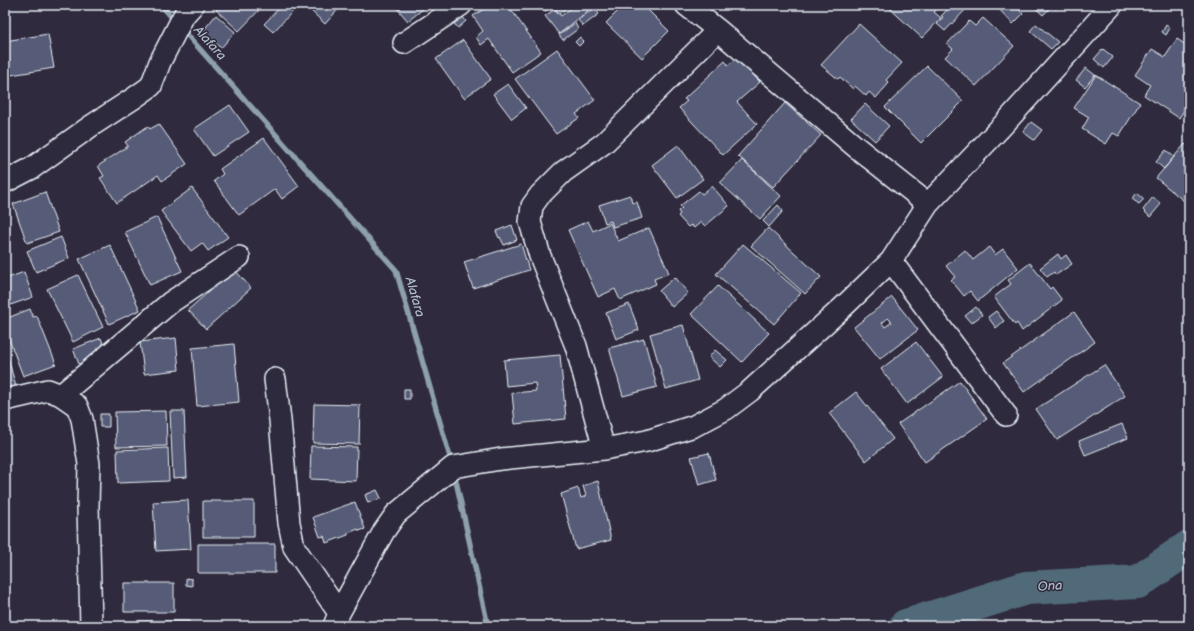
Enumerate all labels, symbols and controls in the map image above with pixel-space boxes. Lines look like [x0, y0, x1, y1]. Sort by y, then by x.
water label: Alafara [190, 22, 230, 64]
water label: Alafara [401, 274, 428, 319]
water label: Ona [1037, 577, 1063, 595]

